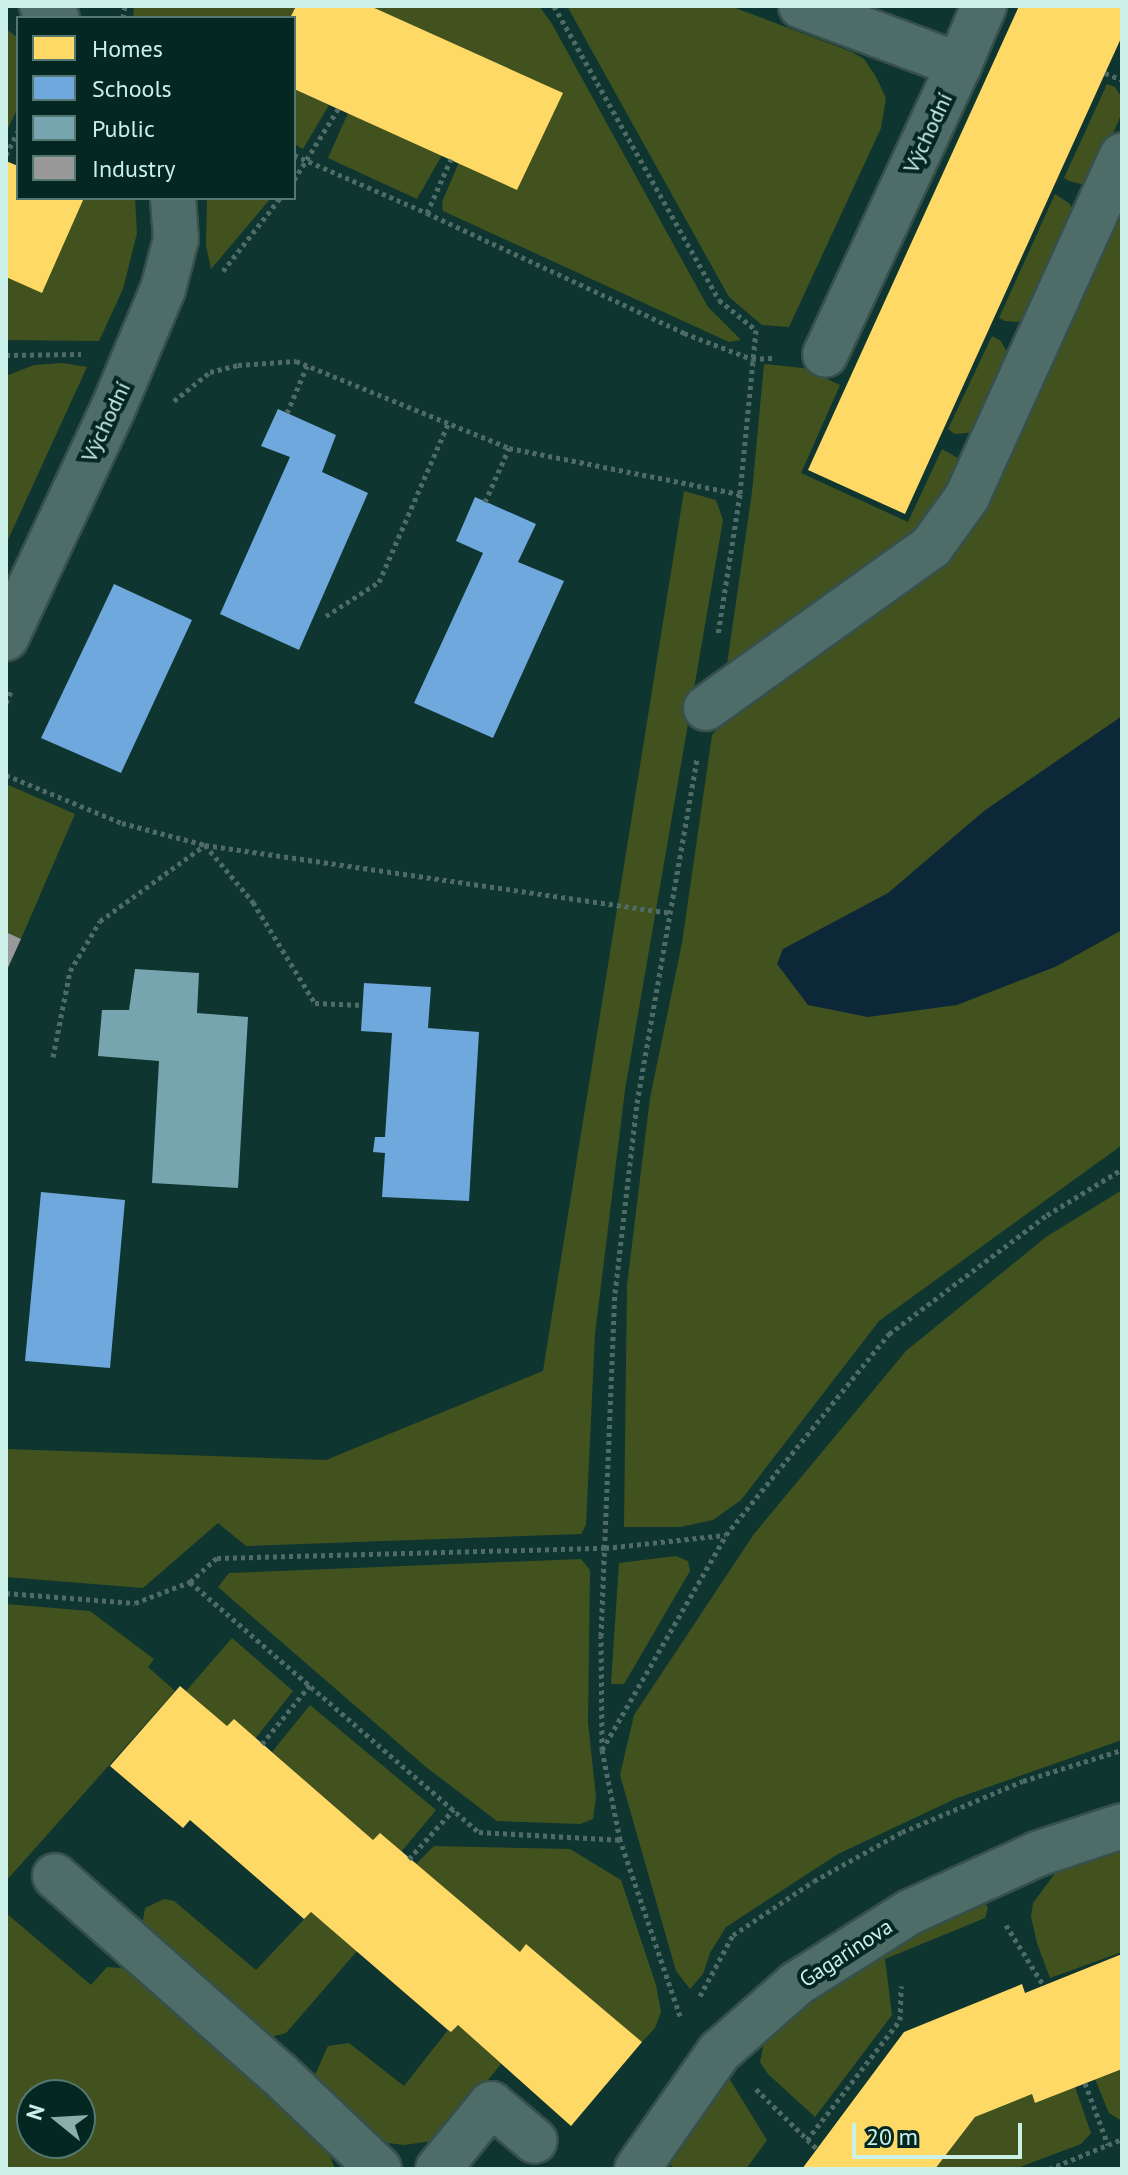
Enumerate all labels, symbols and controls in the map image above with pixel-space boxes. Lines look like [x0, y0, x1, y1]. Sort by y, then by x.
legend [16, 16, 296, 200]
text: Homes [92, 33, 163, 64]
text: Schools [92, 73, 172, 104]
street label: Východní [898, 89, 958, 177]
text: Public [92, 113, 155, 144]
text: Industry [92, 153, 176, 184]
street label: Východní [76, 378, 136, 466]
street label: Gagarinova [795, 1913, 897, 1993]
north arrow [16, 2079, 96, 2159]
text: N [20, 2101, 51, 2123]
scale bar [856, 2107, 1026, 2157]
text: 20 m [866, 2121, 918, 2152]

